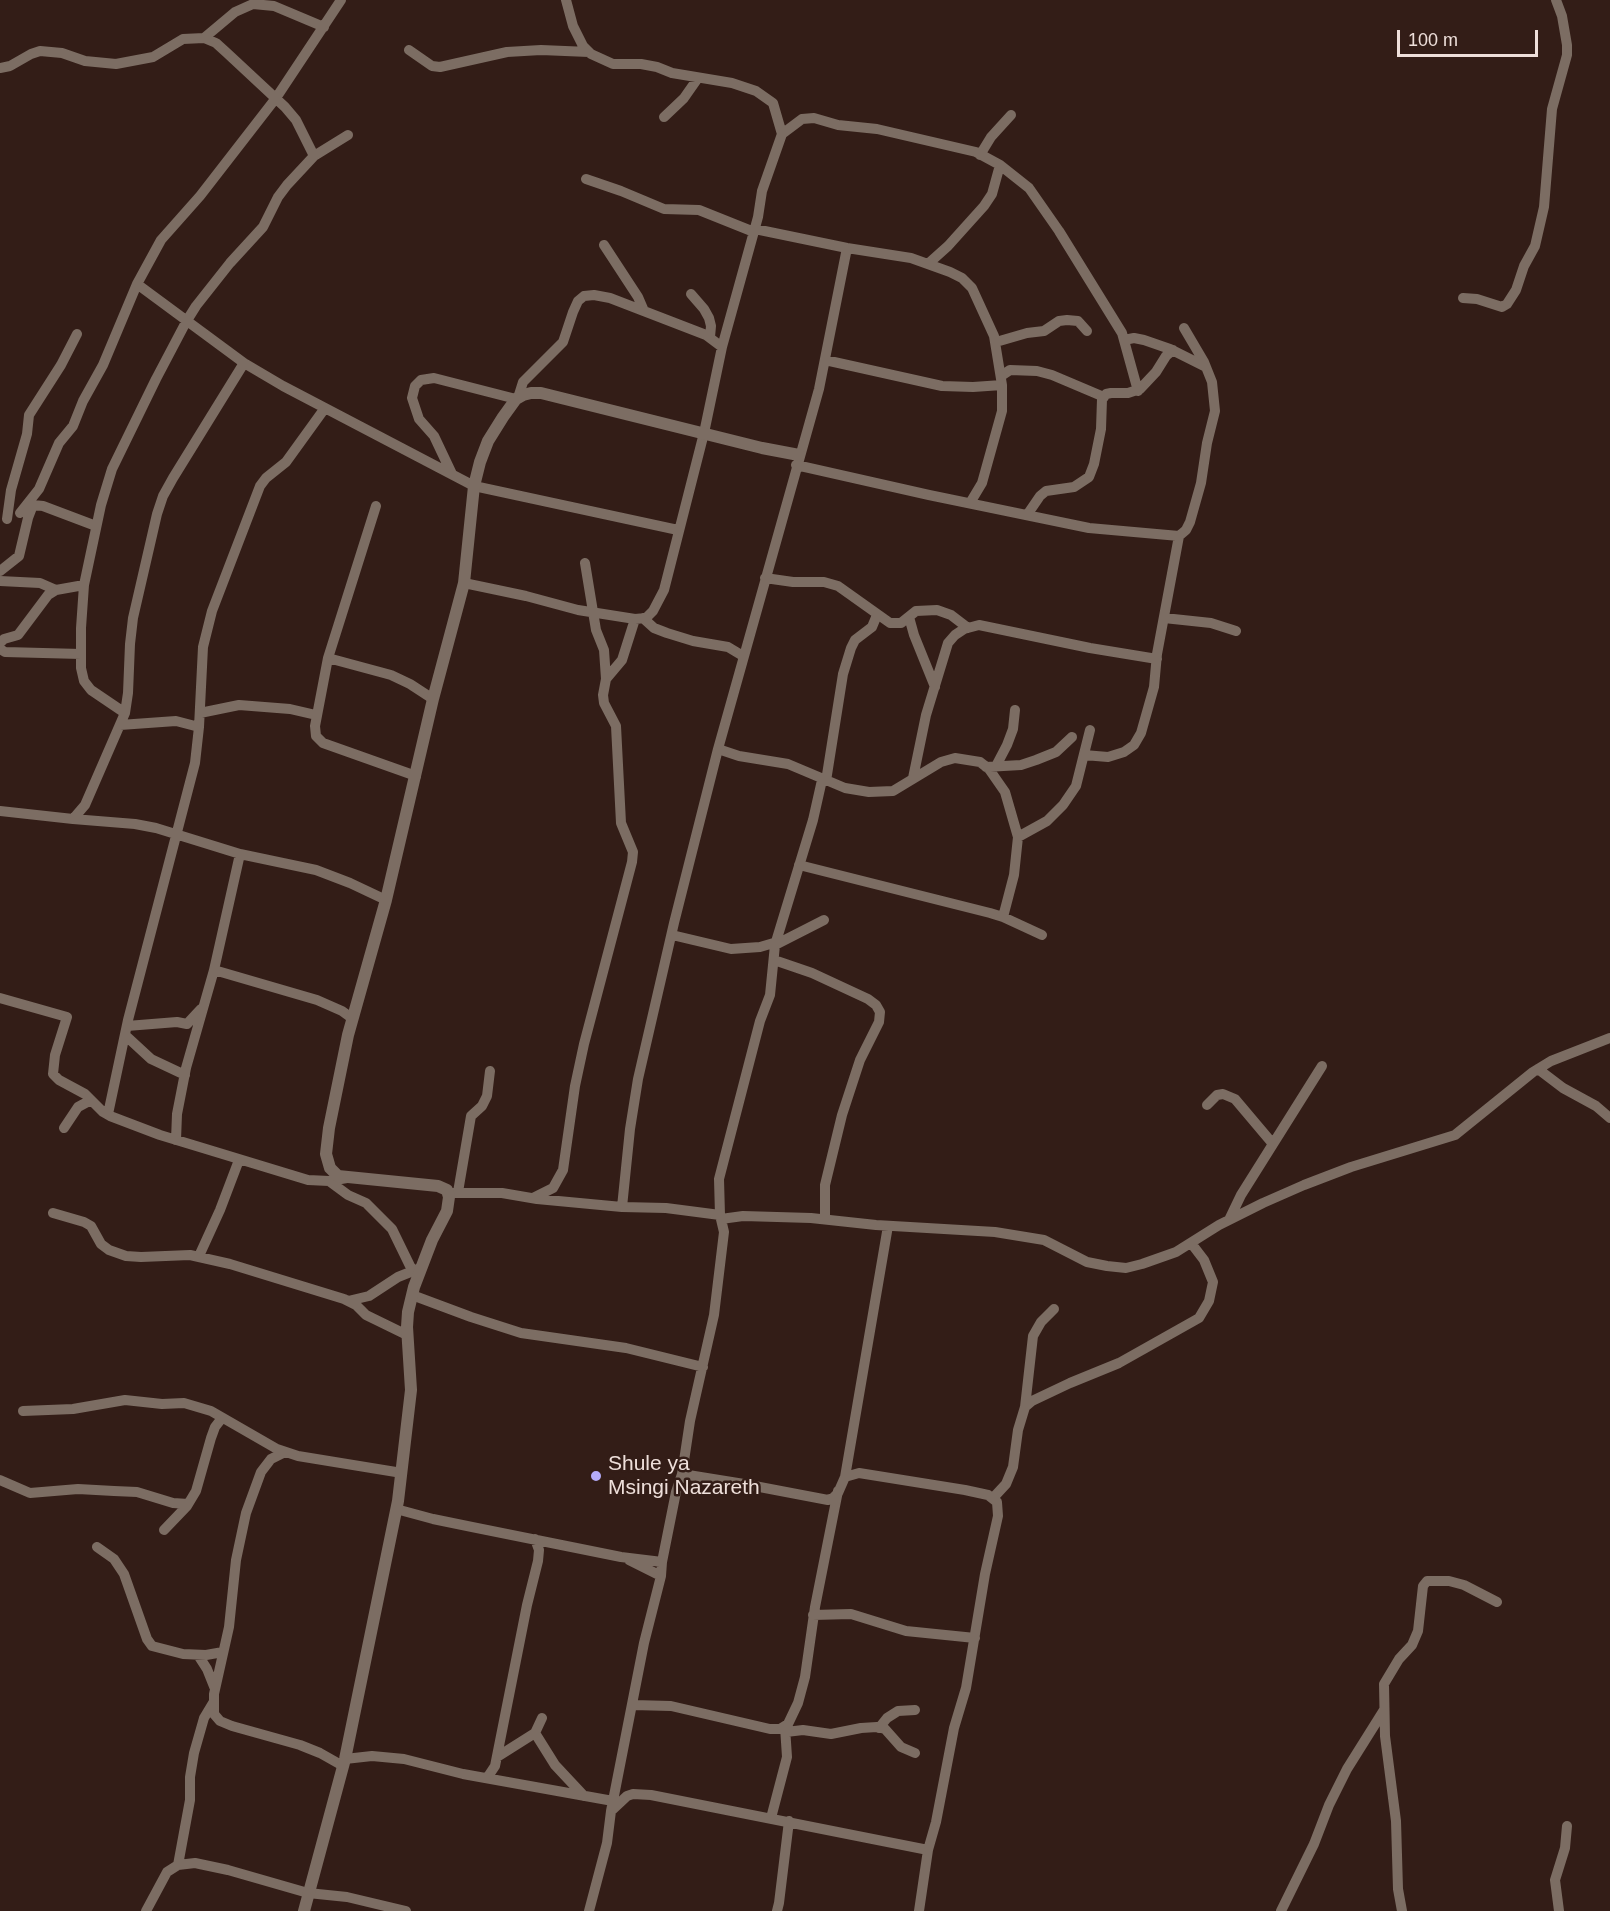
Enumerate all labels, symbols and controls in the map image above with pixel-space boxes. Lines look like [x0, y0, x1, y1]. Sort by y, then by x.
scale bar [1400, 18, 1541, 56]
text: 100 m [1408, 30, 1458, 50]
place label: Shule ya Msingi Nazareth [608, 1451, 760, 1501]
marker: Shule ya Msingi Nazareth [589, 1469, 603, 1483]

